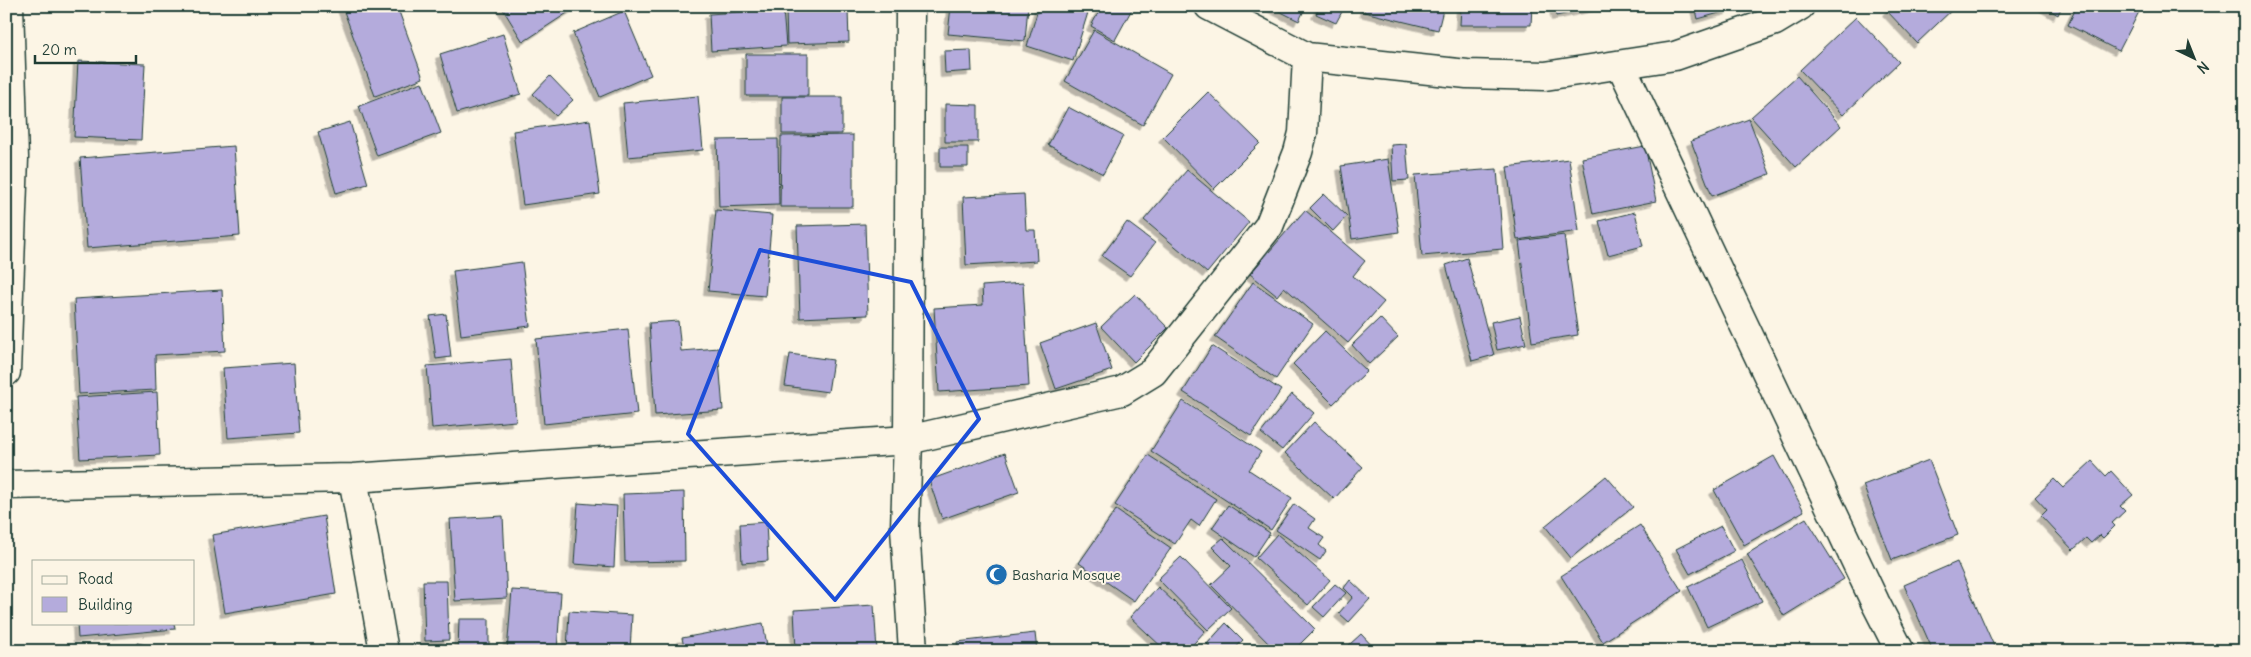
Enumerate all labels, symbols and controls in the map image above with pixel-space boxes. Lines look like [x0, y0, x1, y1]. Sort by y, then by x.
scale bar [35, 32, 136, 64]
north arrow [2168, 32, 2218, 82]
text: 20 m [42, 40, 77, 59]
text: N [2193, 58, 2213, 77]
legend [32, 560, 195, 624]
mosque icon: Basharia Mosque [984, 563, 1008, 587]
place label: Basharia Mosque [1012, 566, 1121, 584]
text: Road [78, 569, 113, 588]
text: Building [78, 595, 133, 614]

